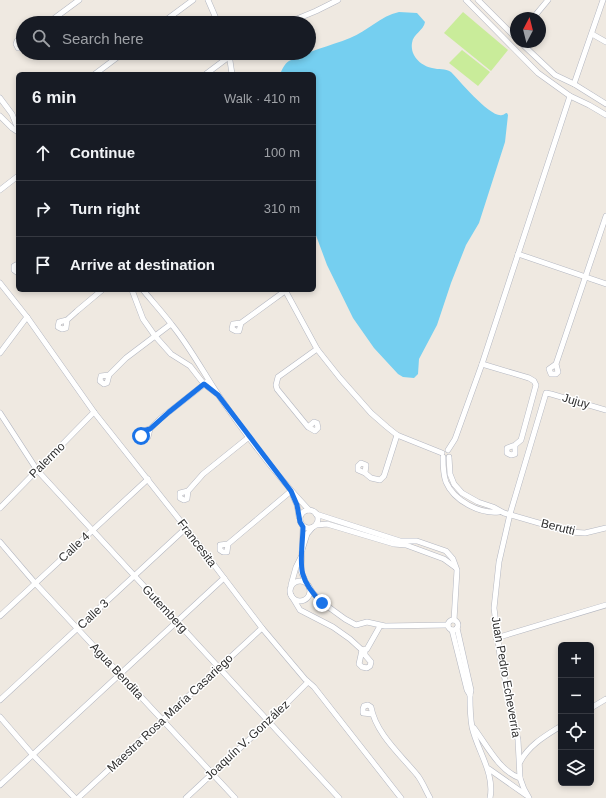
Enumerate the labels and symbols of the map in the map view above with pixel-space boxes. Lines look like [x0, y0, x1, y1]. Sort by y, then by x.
north arrow [510, 12, 546, 48]
street label: Jujuy [561, 390, 591, 412]
route start [132, 427, 150, 445]
street label: Palermo [26, 439, 68, 481]
street label: Francesita [175, 516, 220, 570]
street label: Berutti [539, 516, 577, 538]
street label: Calle 4 [56, 529, 93, 565]
street label: Gutemberg [139, 582, 191, 636]
route end [313, 594, 331, 612]
street label: Calle 3 [75, 596, 112, 632]
street label: Juan Pedro Echeverría [488, 615, 524, 739]
street label: Agua Bendita [87, 640, 147, 702]
street label: Maestra Rosa María Casariego [104, 651, 236, 775]
street label: Joaquín V. González [202, 697, 292, 783]

